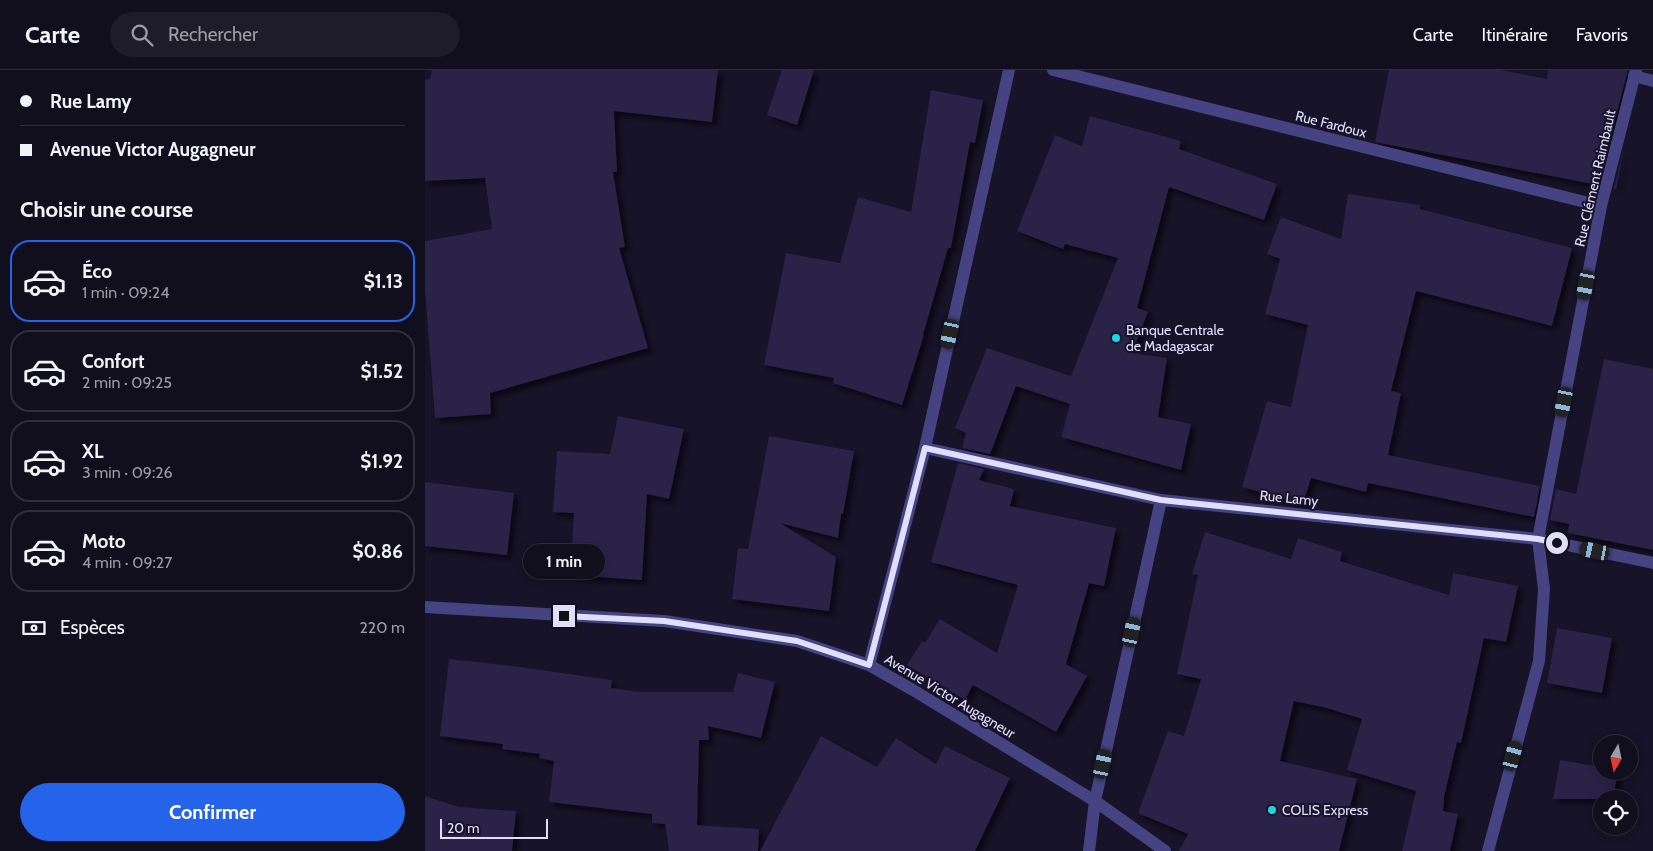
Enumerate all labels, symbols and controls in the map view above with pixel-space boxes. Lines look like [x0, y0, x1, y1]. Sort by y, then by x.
search box [110, 12, 460, 57]
text: Carte [25, 20, 80, 49]
icon: search [128, 21, 156, 49]
text: Rechercher [168, 23, 258, 46]
text: Carte [1413, 24, 1453, 46]
text: Itinéraire [1481, 24, 1548, 46]
text: Favoris [1576, 24, 1628, 46]
text: Rue Lamy [50, 90, 132, 113]
street label: Rue Fardoux [1293, 106, 1369, 142]
street label: Rue Clément Raimbault [1570, 107, 1620, 248]
text: Avenue Victor Augagneur [50, 138, 256, 161]
text: Choisir une course [20, 196, 193, 223]
icon: car [22, 259, 67, 304]
text: Éco [82, 260, 112, 283]
car [1575, 269, 1596, 301]
text: $1.13 [364, 270, 403, 293]
text: 1 min · 09:24 [82, 283, 169, 302]
car [939, 318, 960, 350]
place label: Banque Centrale de Madagascar [1126, 321, 1224, 355]
marker: Banque Centrale de Madagascar [1110, 332, 1122, 344]
icon: car [22, 349, 67, 394]
text: Confort [82, 350, 145, 373]
text: $1.52 [360, 360, 403, 383]
text: 2 min · 09:25 [82, 373, 172, 392]
car [1553, 386, 1574, 418]
icon: car [22, 439, 67, 484]
text: XL [82, 440, 103, 463]
text: $1.92 [360, 450, 403, 473]
text: 3 min · 09:26 [82, 463, 173, 482]
street label: Rue Lamy [1259, 486, 1319, 510]
icon: car [22, 529, 67, 574]
text: Moto [82, 530, 126, 553]
route start [1546, 532, 1568, 554]
text: $0.86 [352, 540, 403, 563]
car [1578, 541, 1611, 561]
callout: 1 min [523, 544, 605, 578]
text: 1 min [546, 552, 582, 571]
text: 4 min · 09:27 [82, 553, 172, 572]
route end [553, 605, 575, 627]
icon: cash [20, 614, 48, 642]
text: Espèces [60, 616, 125, 639]
car [1121, 616, 1142, 648]
text: 220 m [359, 618, 405, 637]
street label: Avenue Victor Augagneur [881, 650, 1019, 742]
north arrow [1593, 735, 1637, 780]
map controls [1593, 735, 1638, 835]
car [1501, 740, 1524, 772]
car [1092, 748, 1113, 780]
button: Confirmer [20, 783, 405, 841]
button: locate [1593, 790, 1638, 835]
place label: COLIS Express [1282, 801, 1369, 819]
marker: COLIS Express [1266, 804, 1278, 816]
scale bar [440, 816, 547, 839]
text: 20 m [447, 819, 480, 837]

